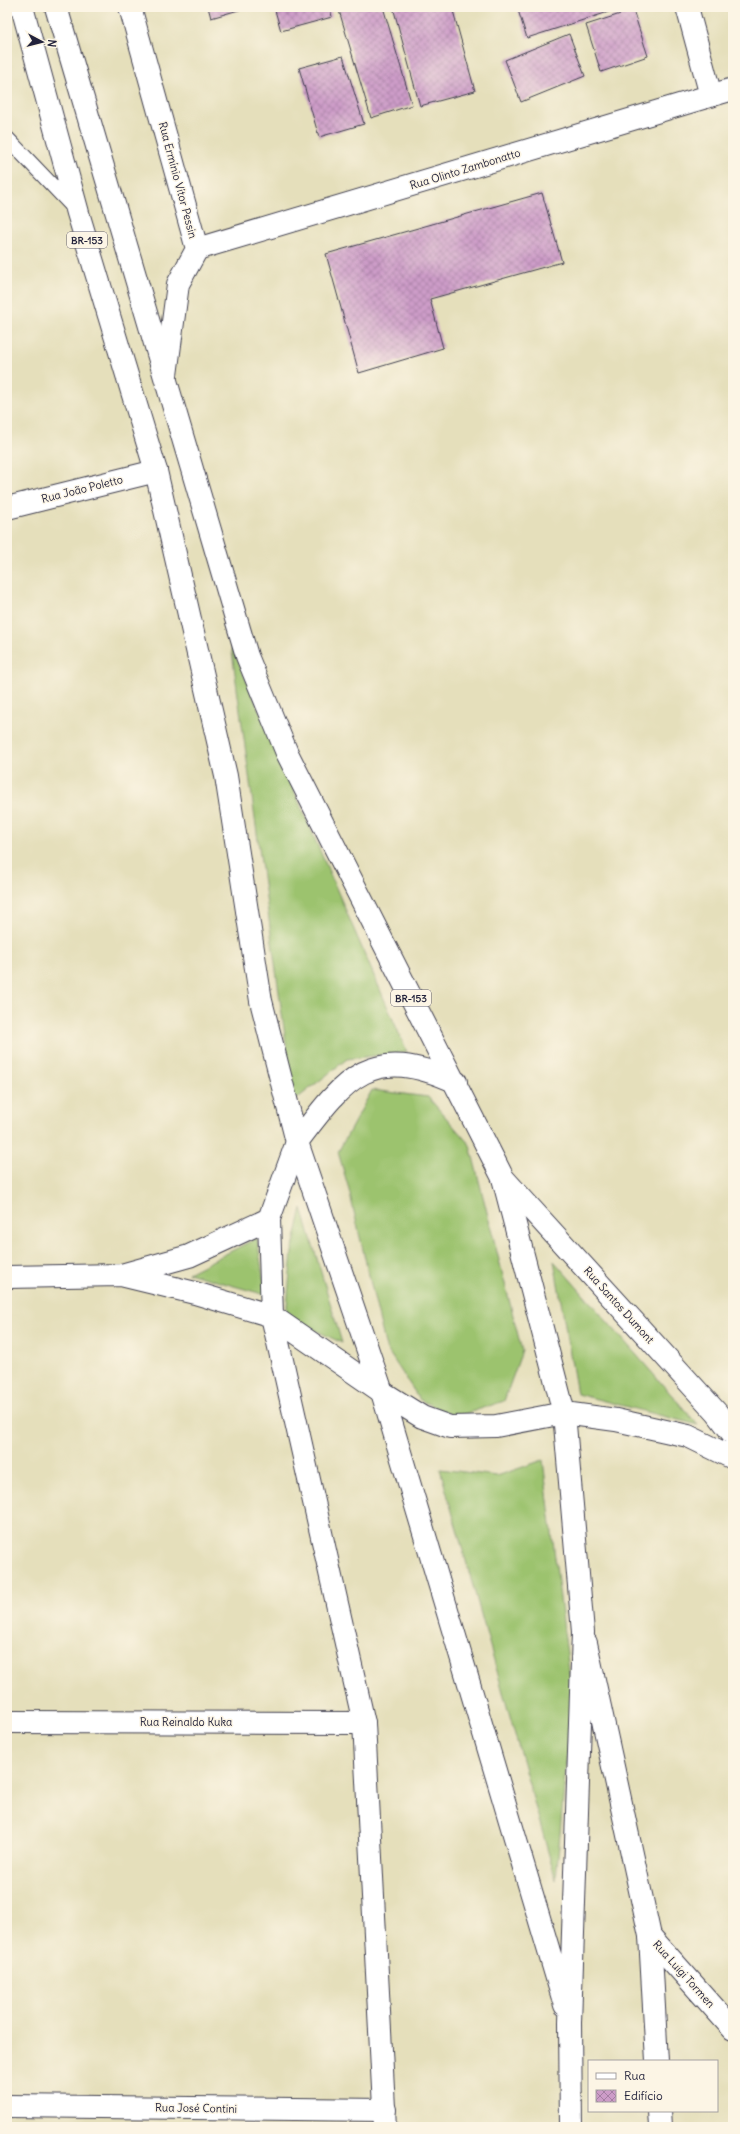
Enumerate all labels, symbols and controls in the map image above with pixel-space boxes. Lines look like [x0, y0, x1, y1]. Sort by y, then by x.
north arrow [22, 22, 62, 62]
text: N [45, 39, 59, 48]
street label: Rua Ermínio Vítor Pessin [156, 120, 200, 240]
street label: Rua Olinto Zambonatto [408, 146, 522, 192]
road number: BR-153 [67, 232, 107, 248]
street label: Rua João Poletto [40, 472, 124, 506]
road number: BR-153 [391, 990, 431, 1006]
street label: Rua Santos Dumont [581, 1264, 657, 1346]
street label: Rua Reinaldo Kuka [140, 1715, 232, 1729]
street label: Rua Luigi Tormen [650, 1937, 718, 2011]
legend [588, 2060, 718, 2112]
text: Rua [624, 2068, 646, 2083]
text: Edifício [624, 2088, 663, 2103]
street label: Rua José Contini [155, 2100, 237, 2116]

